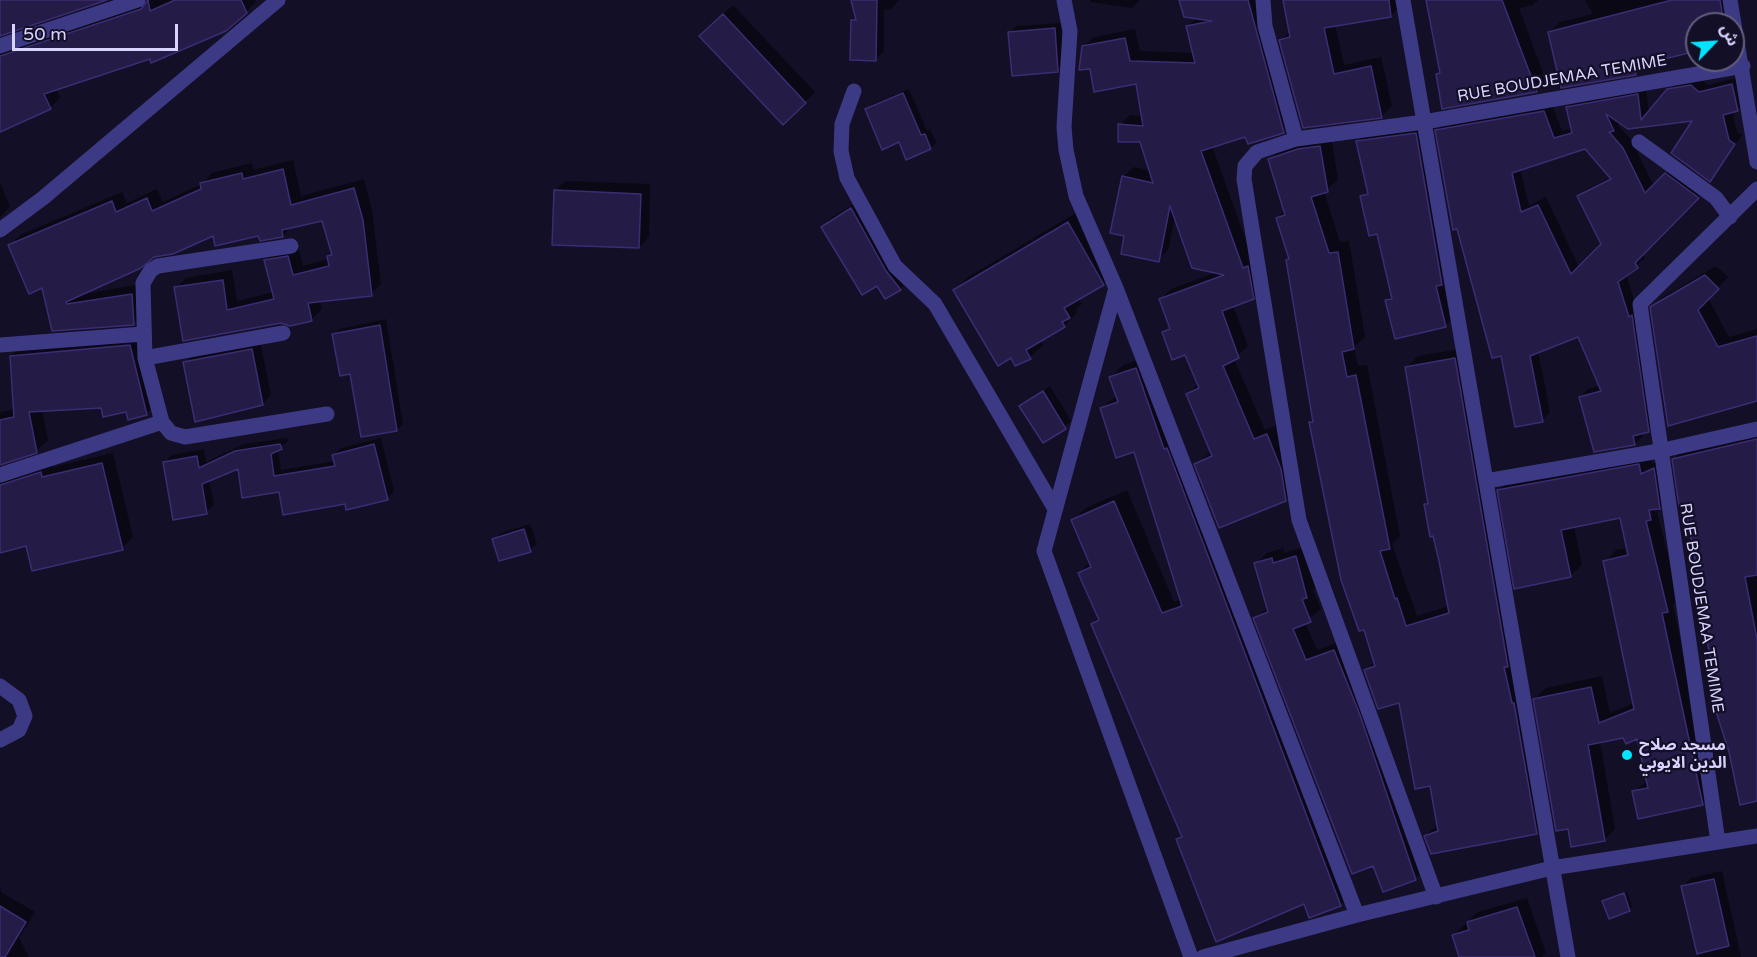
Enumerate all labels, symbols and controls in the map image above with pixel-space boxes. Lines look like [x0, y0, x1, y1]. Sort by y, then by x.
scale bar [15, 12, 182, 50]
north arrow [1685, 12, 1745, 72]
text: ش [1716, 21, 1743, 49]
text: 50 m [23, 23, 67, 45]
street label: RUE BOUDJEMAA TEMIME [1456, 51, 1668, 107]
street label: RUE BOUDJEMAA TEMIME [1675, 502, 1727, 714]
place label: مسجد صلاح الدين الايوبي [1639, 736, 1727, 774]
marker: مسجد صلاح الدين الايوبي [1620, 748, 1634, 762]

